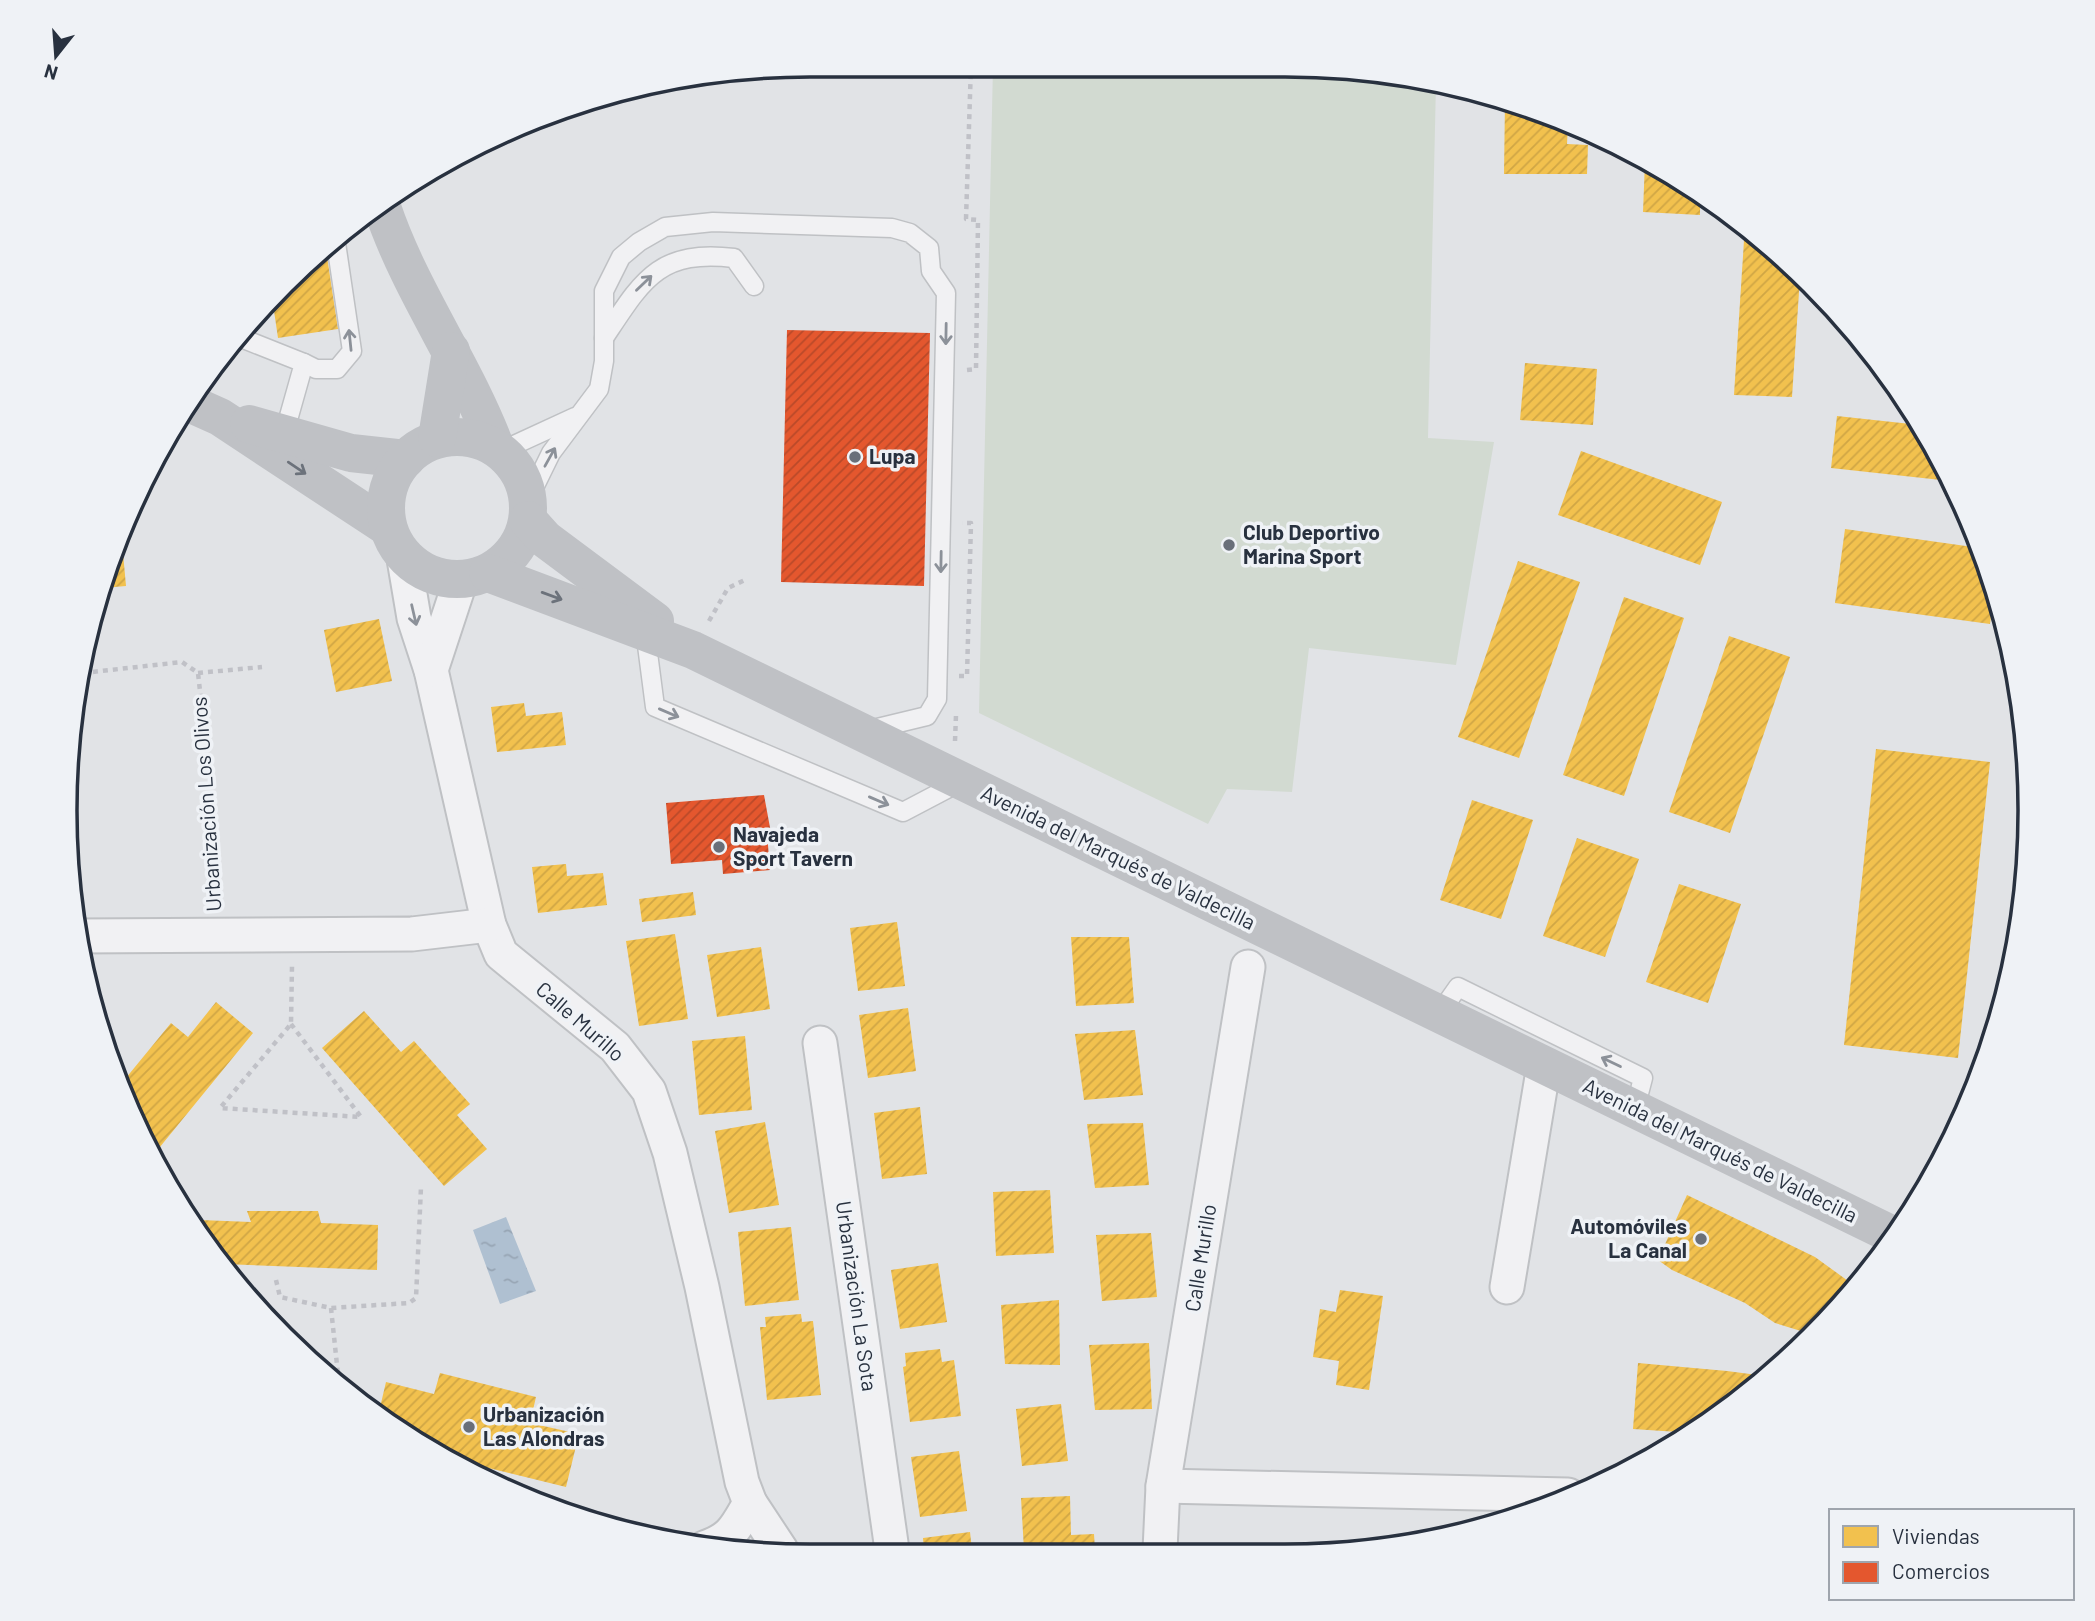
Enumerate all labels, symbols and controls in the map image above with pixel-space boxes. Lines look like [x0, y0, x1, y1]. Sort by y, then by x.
north arrow [21, 21, 91, 91]
text: N [41, 60, 60, 86]
one-way arrow [635, 275, 652, 292]
one-way arrow [939, 322, 952, 345]
one-way arrow [343, 329, 356, 352]
place label: Lupa [869, 443, 915, 468]
one-way arrow [543, 447, 557, 467]
marker: Lupa [847, 449, 863, 465]
one-way arrow [287, 461, 306, 476]
place label: Club Deportivo Marina Sport [1243, 519, 1380, 568]
marker: Club Deportivo Marina Sport [1221, 537, 1237, 553]
one-way arrow [934, 550, 948, 573]
one-way arrow [541, 591, 563, 603]
one-way arrow [408, 603, 422, 626]
street label: Urbanización Los Olivos [186, 696, 225, 912]
one-way arrow [658, 707, 679, 720]
street label: Avenida del Marqués de Valdecilla [977, 779, 1260, 934]
one-way arrow [867, 796, 889, 809]
place label: Navajeda Sport Tavern [733, 821, 853, 870]
marker: Navajeda Sport Tavern [711, 839, 727, 855]
street label: Calle Murillo [532, 976, 630, 1066]
one-way arrow [1601, 1055, 1622, 1068]
street label: Avenida del Marqués de Valdecilla [1579, 1072, 1862, 1227]
street label: Urbanización La Sota [832, 1199, 883, 1393]
street label: Calle Murillo [1179, 1202, 1220, 1313]
place label: Automóviles La Canal [1570, 1213, 1687, 1262]
marker: Automóviles La Canal [1693, 1231, 1709, 1247]
place label: Urbanización Las Alondras [483, 1401, 605, 1450]
marker: Urbanización Las Alondras [461, 1419, 477, 1435]
legend [1829, 1509, 2074, 1600]
text: Viviendas [1892, 1523, 1980, 1548]
text: Comercios [1892, 1558, 1990, 1583]

